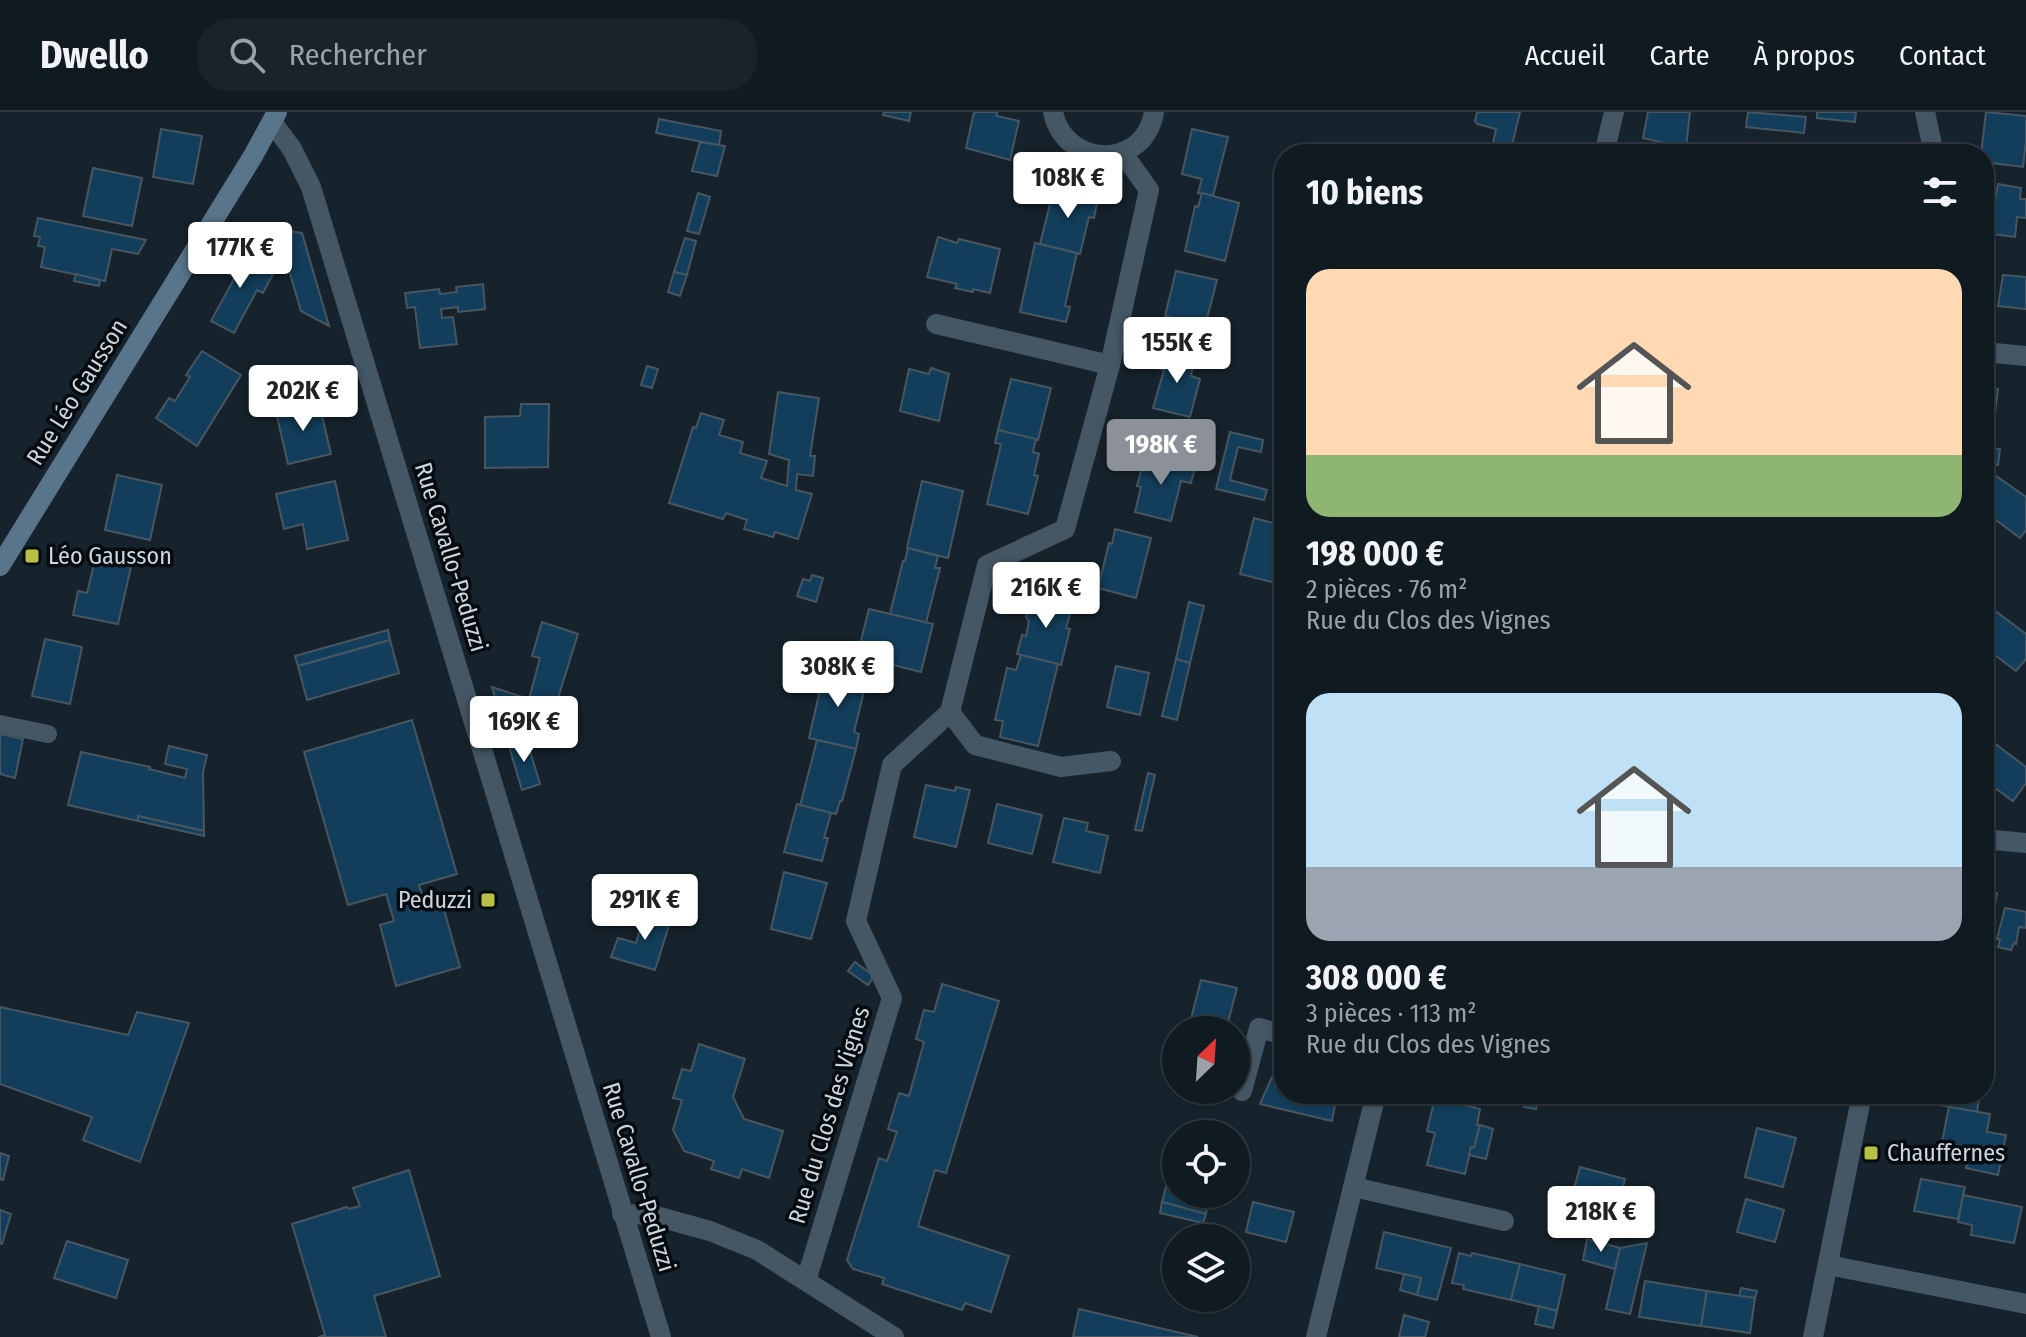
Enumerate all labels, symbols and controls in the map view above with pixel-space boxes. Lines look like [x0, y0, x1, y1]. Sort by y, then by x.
search box [197, 19, 757, 91]
text: Dwello [40, 32, 149, 78]
icon: search [225, 33, 269, 77]
text: Rechercher [289, 37, 427, 73]
text: Accueil [1525, 39, 1606, 72]
text: Carte [1650, 39, 1710, 72]
text: À propos [1754, 39, 1855, 72]
text: Contact [1899, 39, 1986, 72]
pin: 108K € [1003, 152, 1133, 220]
text: 108K € [1031, 162, 1105, 193]
icon: filters [1918, 170, 1962, 214]
text: 10 biens [1306, 172, 1423, 213]
pin: 177K € [175, 222, 305, 290]
text: 177K € [206, 232, 274, 263]
street label: Rue Léo Gausson [21, 314, 133, 470]
pin: 155K € [1112, 317, 1242, 385]
icon: home [1562, 321, 1706, 465]
text: 155K € [1142, 327, 1212, 358]
pin: 202K € [238, 365, 368, 433]
text: 202K € [267, 375, 339, 406]
pin: 198K € [1096, 419, 1226, 487]
text: 198K € [1125, 429, 1197, 460]
street label: Rue Cavallo-Peduzzi [409, 459, 493, 655]
text: 198 000 € [1306, 533, 1444, 574]
place label: Léo Gausson [48, 542, 172, 570]
marker: Léo Gausson [23, 547, 41, 565]
pin: 216K € [981, 562, 1111, 630]
text: 216K € [1011, 572, 1081, 603]
text: 2 pièces · 76 m² [1306, 574, 1467, 605]
text: Rue du Clos des Vignes [1306, 605, 1551, 636]
pin: 308K € [773, 641, 903, 709]
text: 308K € [801, 651, 875, 682]
pin: 169K € [459, 696, 589, 764]
text: 169K € [488, 706, 560, 737]
icon: home [1562, 745, 1706, 889]
pin: 291K € [580, 874, 710, 942]
text: 291K € [610, 884, 680, 915]
place label: Peduzzi [398, 886, 472, 914]
marker: Peduzzi [479, 891, 497, 909]
text: 308 000 € [1306, 957, 1447, 998]
text: 3 pièces · 113 m² [1306, 998, 1476, 1029]
street label: Rue du Clos des Vignes [783, 1003, 875, 1227]
north arrow [1162, 1016, 1250, 1104]
map controls [1162, 1016, 1250, 1312]
text: Rue du Clos des Vignes [1306, 1029, 1551, 1060]
street label: Rue Cavallo-Peduzzi [597, 1079, 681, 1275]
button: locate [1162, 1120, 1250, 1208]
place label: Chauffernes [1887, 1139, 2005, 1167]
marker: Chauffernes [1862, 1144, 1880, 1162]
pin: 218K € [1536, 1186, 1666, 1254]
text: 218K € [1566, 1196, 1636, 1227]
button: layers [1162, 1224, 1250, 1312]

